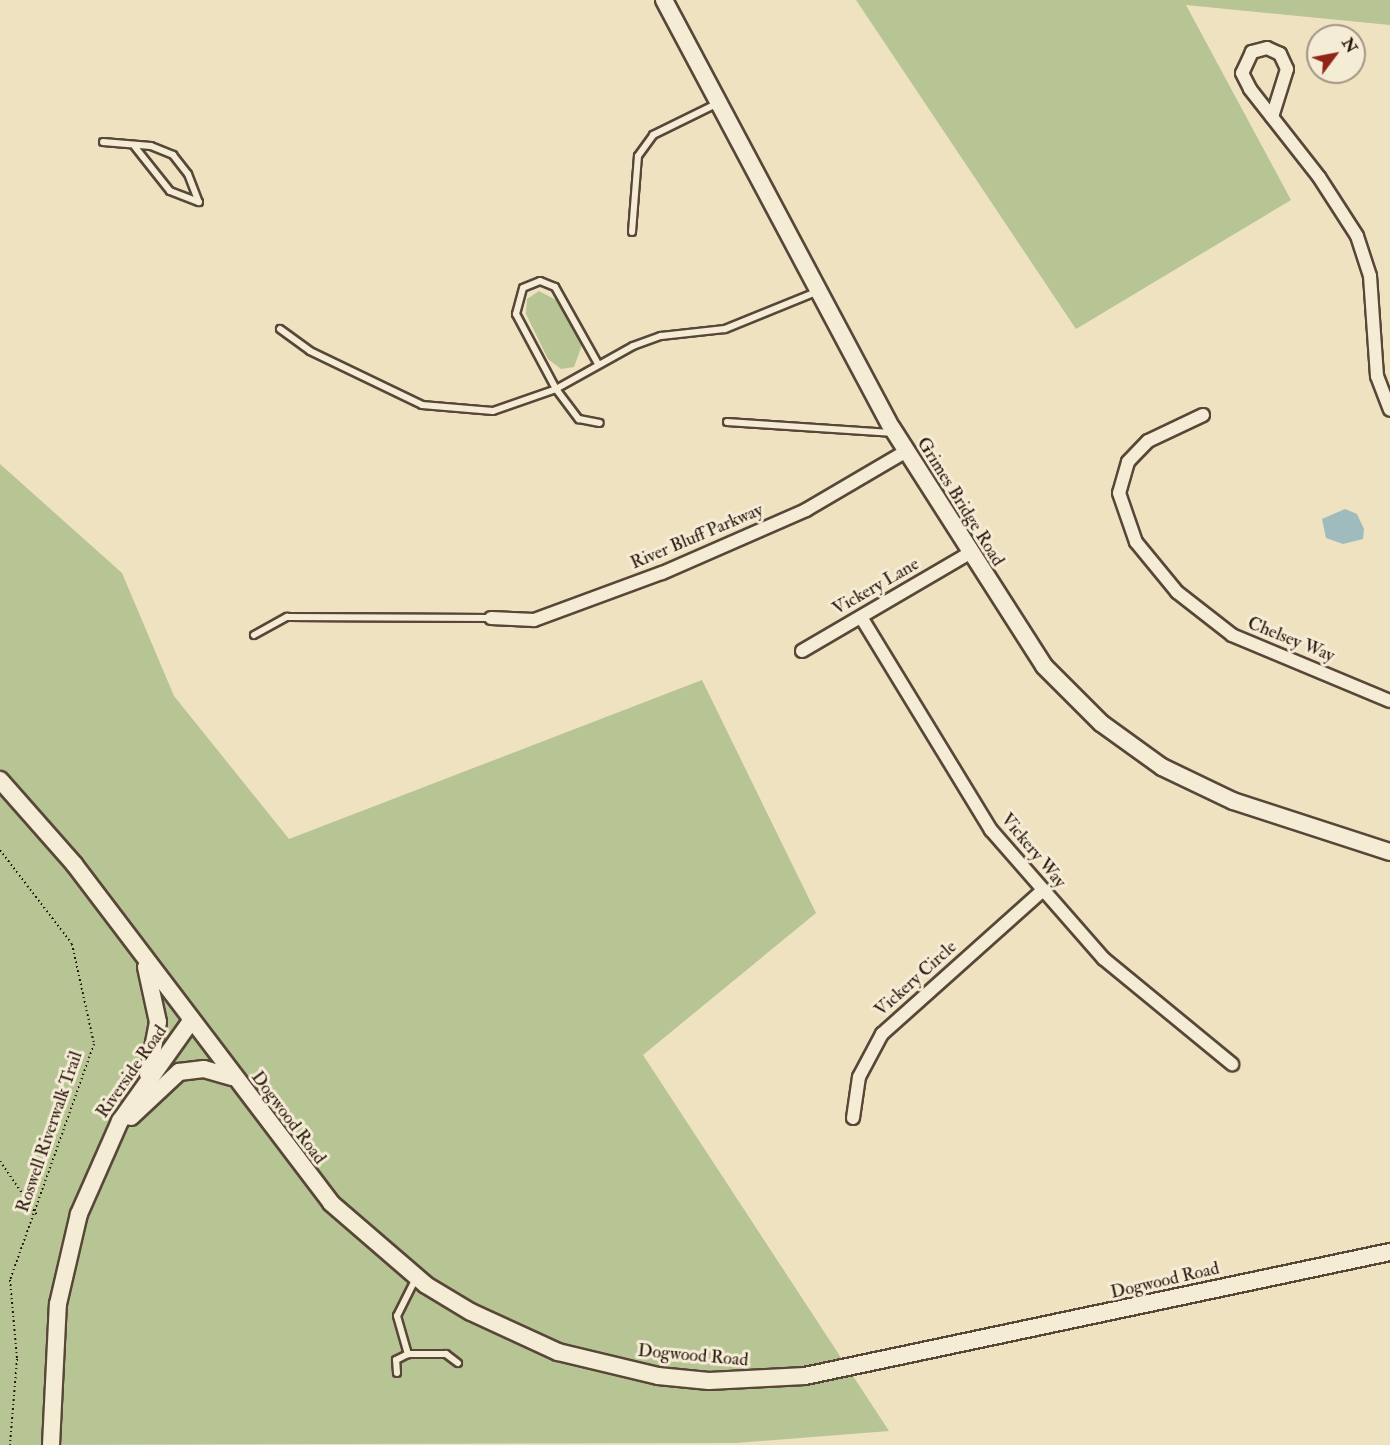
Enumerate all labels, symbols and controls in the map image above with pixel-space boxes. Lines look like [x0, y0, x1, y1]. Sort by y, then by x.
north arrow [1306, 24, 1366, 84]
text: N [1337, 34, 1362, 57]
street label: Grimes Bridge Road [912, 434, 1008, 570]
street label: River Bluff Parkway [628, 499, 766, 575]
street label: Vickery Lane [829, 554, 923, 620]
street label: Chelsey Way [1244, 613, 1338, 667]
street label: Vickery Way [996, 809, 1070, 893]
street label: Vickery Circle [871, 937, 961, 1021]
street label: Riverside Road [92, 1022, 172, 1122]
street label: Roswell Riverwalk Trail [12, 1049, 88, 1215]
street label: Dogwood Road [246, 1067, 330, 1169]
street label: Dogwood Road [1109, 1258, 1221, 1304]
street label: Dogwood Road [637, 1340, 749, 1372]

